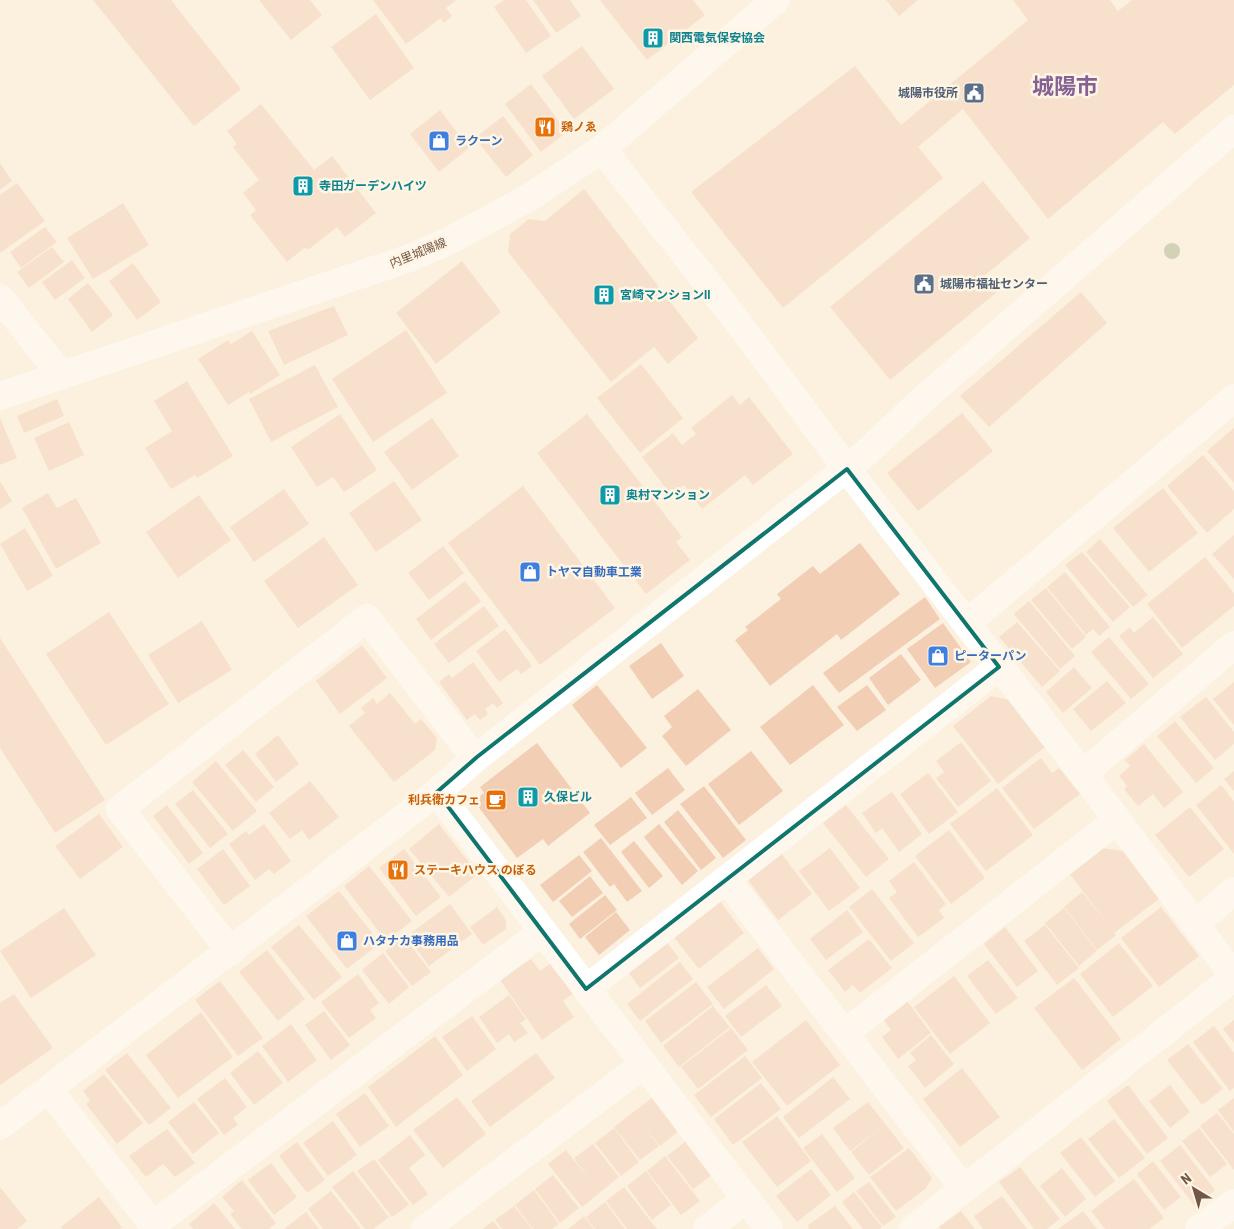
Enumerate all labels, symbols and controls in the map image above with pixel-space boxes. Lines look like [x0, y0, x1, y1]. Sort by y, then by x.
building icon: 関西電気保安協会 [641, 26, 665, 50]
place label: 関西電気保安協会 [669, 31, 765, 45]
district label: 城陽市 [1032, 74, 1098, 99]
public building icon: 城陽市役所 [962, 81, 986, 105]
place label: 城陽市役所 [898, 86, 958, 100]
restaurant icon: 鶏ノゑ [533, 115, 557, 139]
place label: 鶏ノゑ [561, 120, 597, 134]
shop icon: ラクーン [427, 129, 451, 153]
place label: ラクーン [455, 134, 502, 148]
building icon: 寺田ガーデンハイツ [291, 174, 315, 198]
place label: 寺田ガーデンハイツ [319, 179, 427, 193]
street label: 内里城陽線 [388, 235, 448, 271]
public building icon: 城陽市福祉センター [912, 272, 936, 296]
place label: 城陽市福祉センター [940, 277, 1048, 291]
building icon: 宮崎マンションII [592, 283, 616, 307]
place label: 宮崎マンションII [620, 288, 710, 302]
building icon: 奥村マンション [598, 483, 622, 507]
place label: 奥村マンション [626, 488, 710, 502]
shop icon: トヤマ自動車工業 [518, 560, 542, 584]
place label: トヤマ自動車工業 [546, 565, 642, 579]
shop icon: ピーターパン [926, 644, 950, 668]
place label: ピーターパン [954, 649, 1026, 663]
building icon: 久保ビル [516, 785, 540, 809]
cafe icon: 利兵衛カフェ [484, 788, 508, 812]
place label: 久保ビル [544, 790, 592, 804]
place label: 利兵衛カフェ [408, 793, 480, 807]
restaurant icon: ステーキハウス のぼる [386, 858, 410, 882]
place label: ステーキハウス のぼる [414, 863, 537, 877]
shop icon: ハタナカ事務用品 [335, 929, 359, 953]
place label: ハタナカ事務用品 [363, 934, 459, 948]
north arrow [1169, 1164, 1219, 1214]
text: N [1178, 1170, 1194, 1188]

